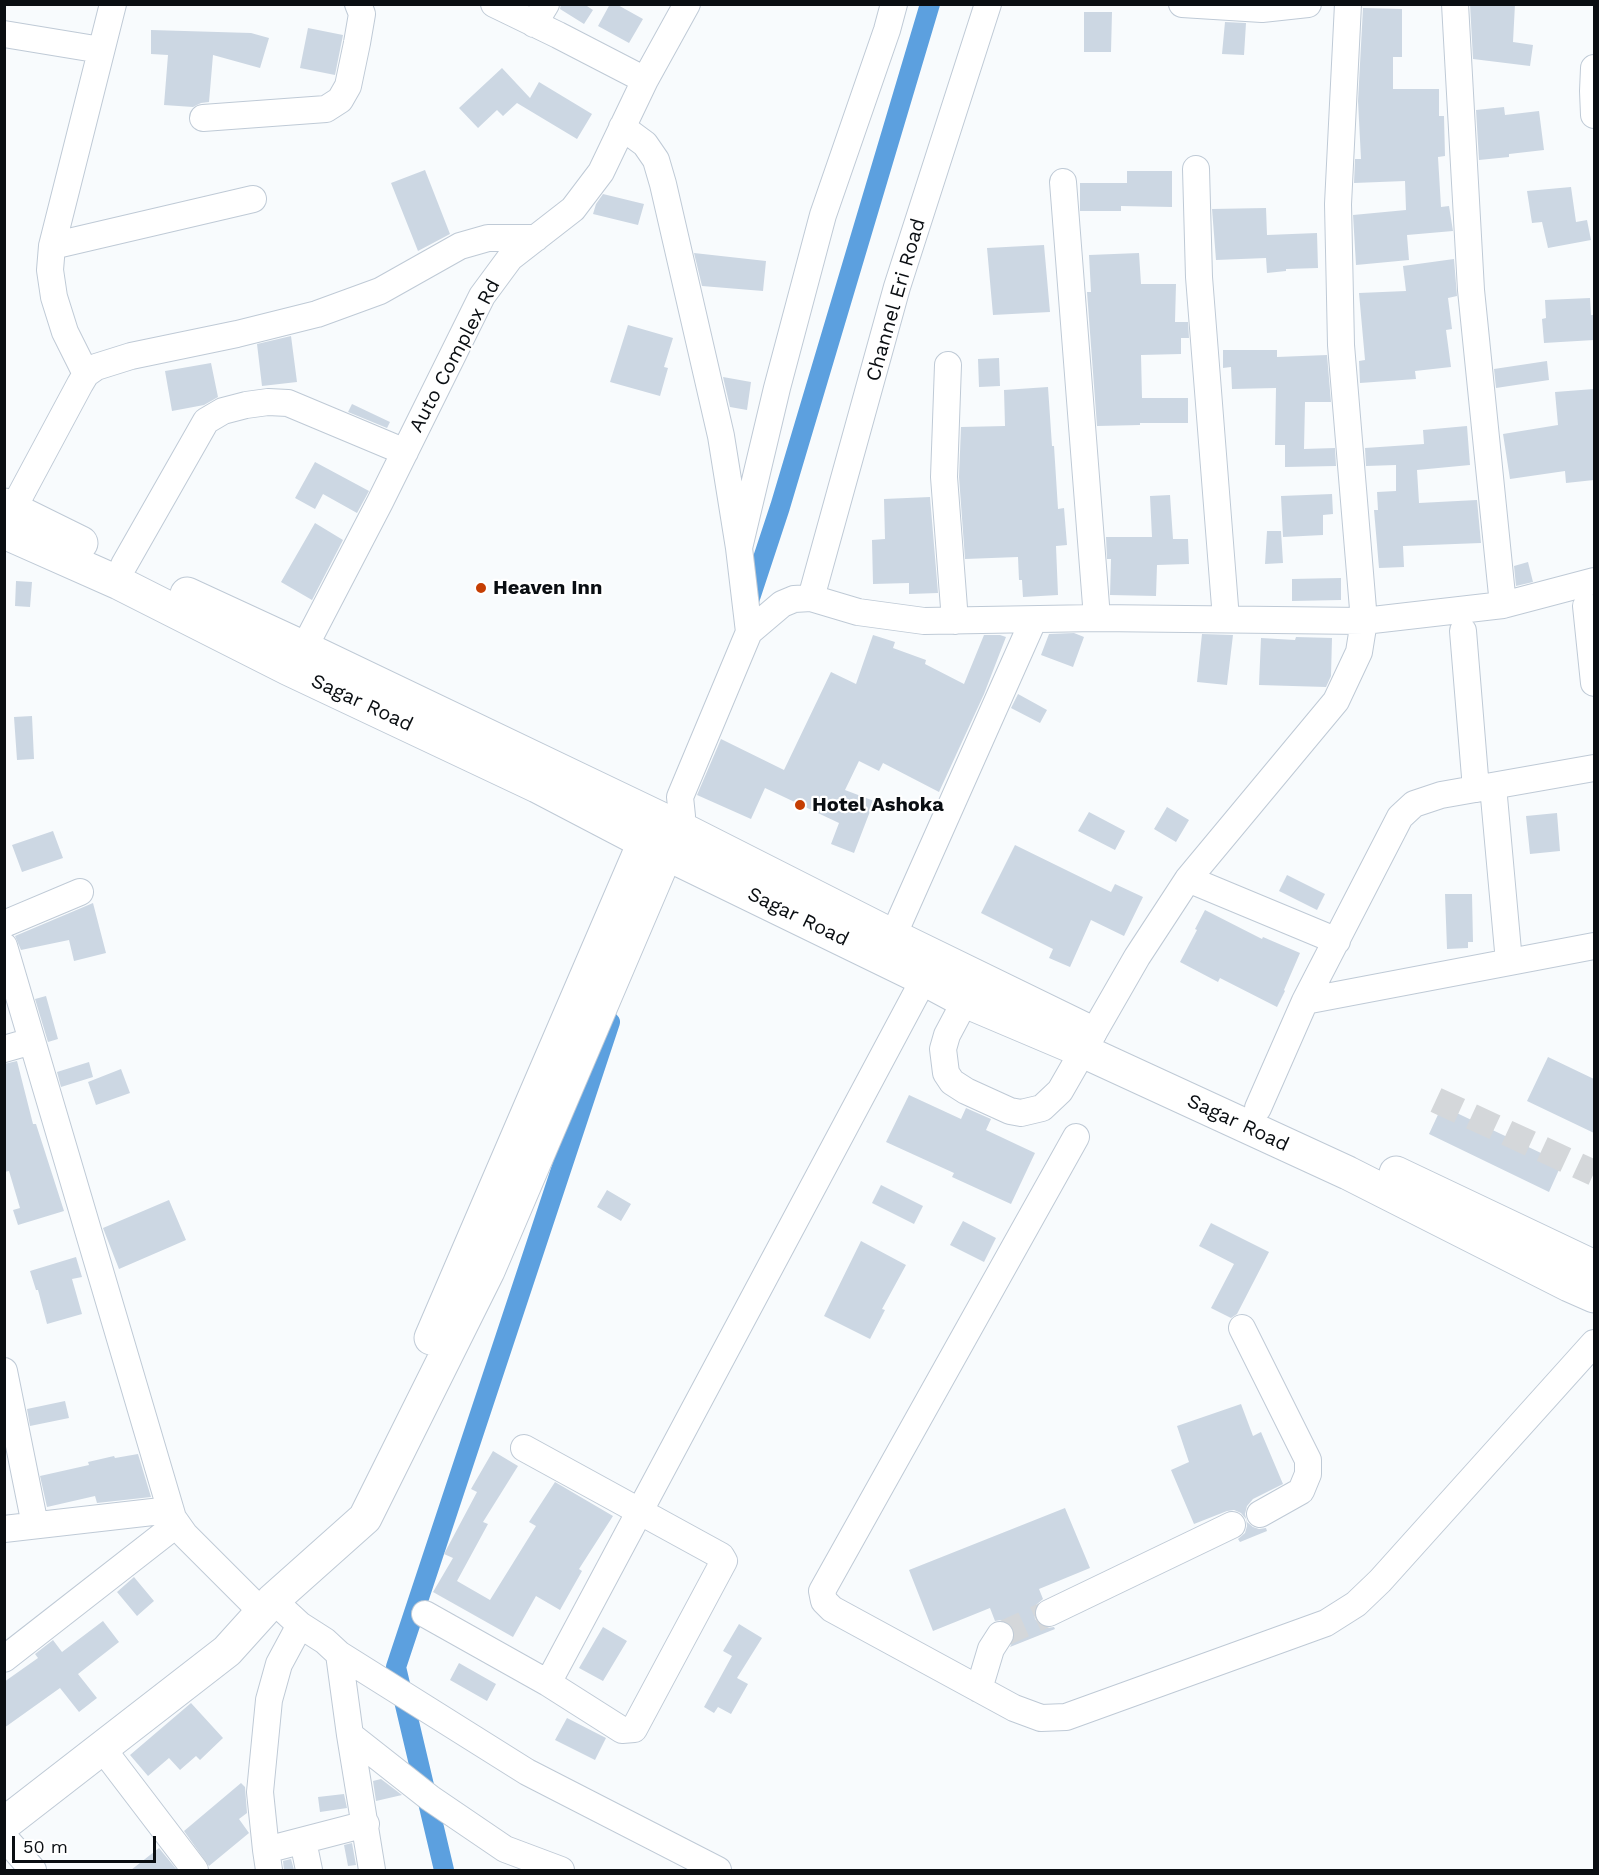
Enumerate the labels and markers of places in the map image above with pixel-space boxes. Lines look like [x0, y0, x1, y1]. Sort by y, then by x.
place label: Heaven Inn [493, 576, 602, 600]
marker: Heaven Inn [474, 581, 488, 595]
place label: Hotel Ashoka [812, 793, 944, 817]
marker: Hotel Ashoka [793, 798, 807, 812]

